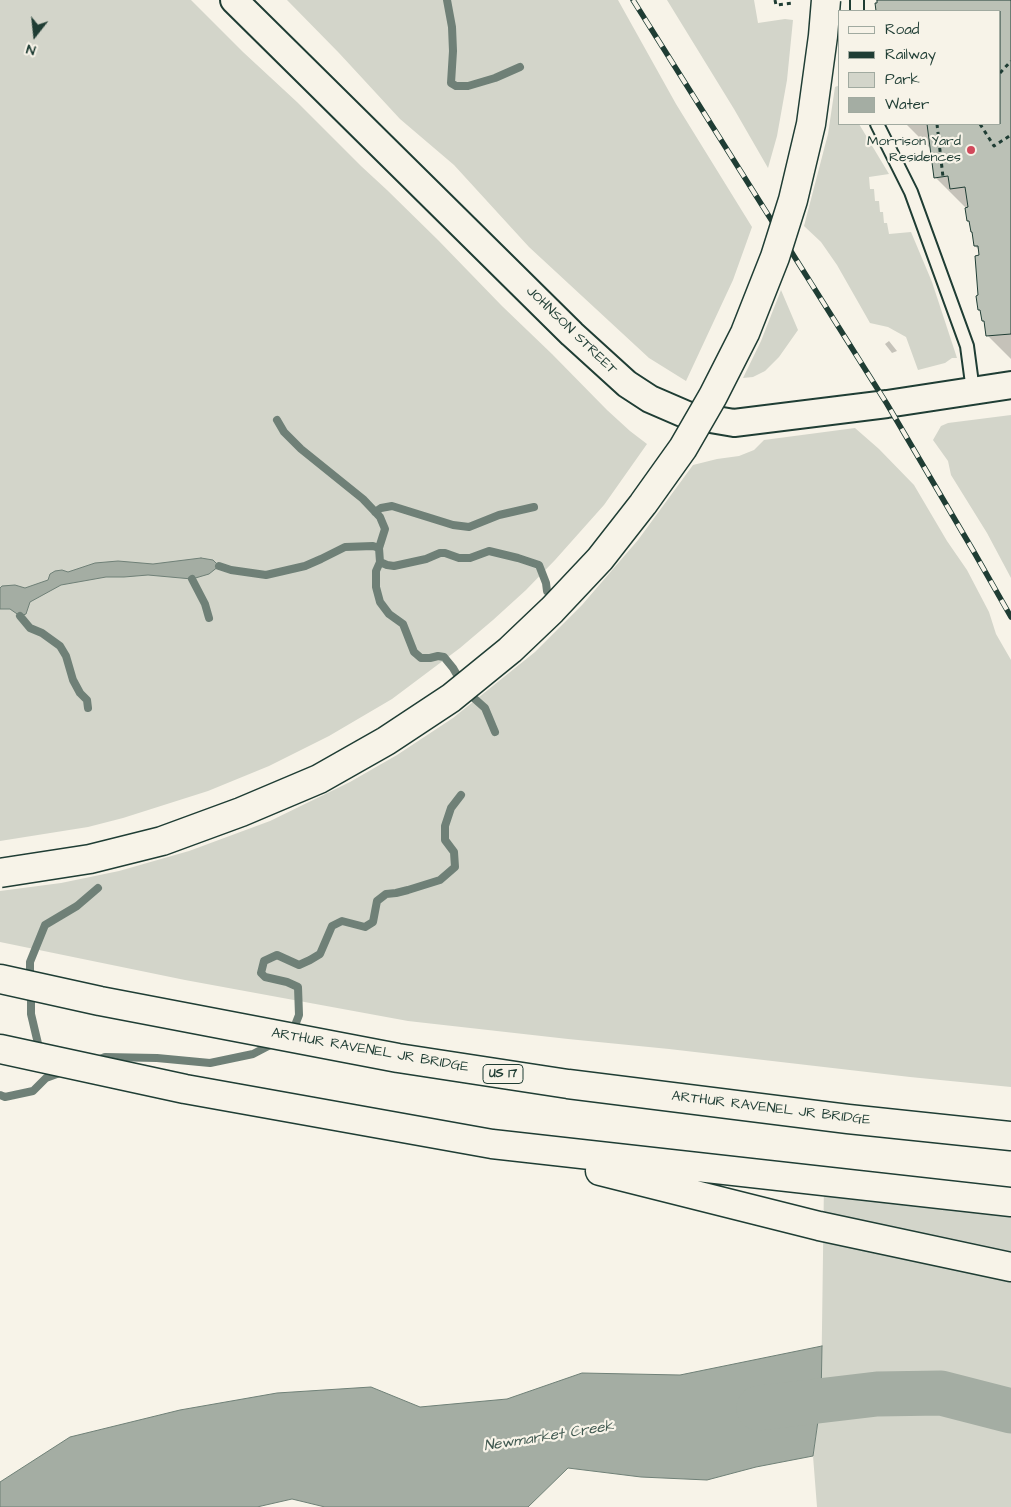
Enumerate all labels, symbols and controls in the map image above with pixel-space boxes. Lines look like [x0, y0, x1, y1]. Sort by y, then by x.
north arrow [10, 10, 60, 60]
legend [838, 10, 1001, 125]
text: Road [885, 19, 919, 40]
text: N [24, 39, 38, 60]
text: Railway [885, 44, 936, 65]
text: Park [885, 69, 920, 90]
text: Water [885, 94, 929, 115]
place label: Morrison Yard Residences [867, 134, 961, 166]
marker: Morrison Yard Residences [965, 144, 977, 156]
street label: JOHNSON STREET [522, 283, 620, 379]
street label: ARTHUR RAVENEL JR BRIDGE [270, 1025, 470, 1077]
road number: US 17 [483, 1064, 523, 1084]
street label: ARTHUR RAVENEL JR BRIDGE [671, 1088, 871, 1130]
water label: Newmarket Creek [483, 1418, 615, 1456]

